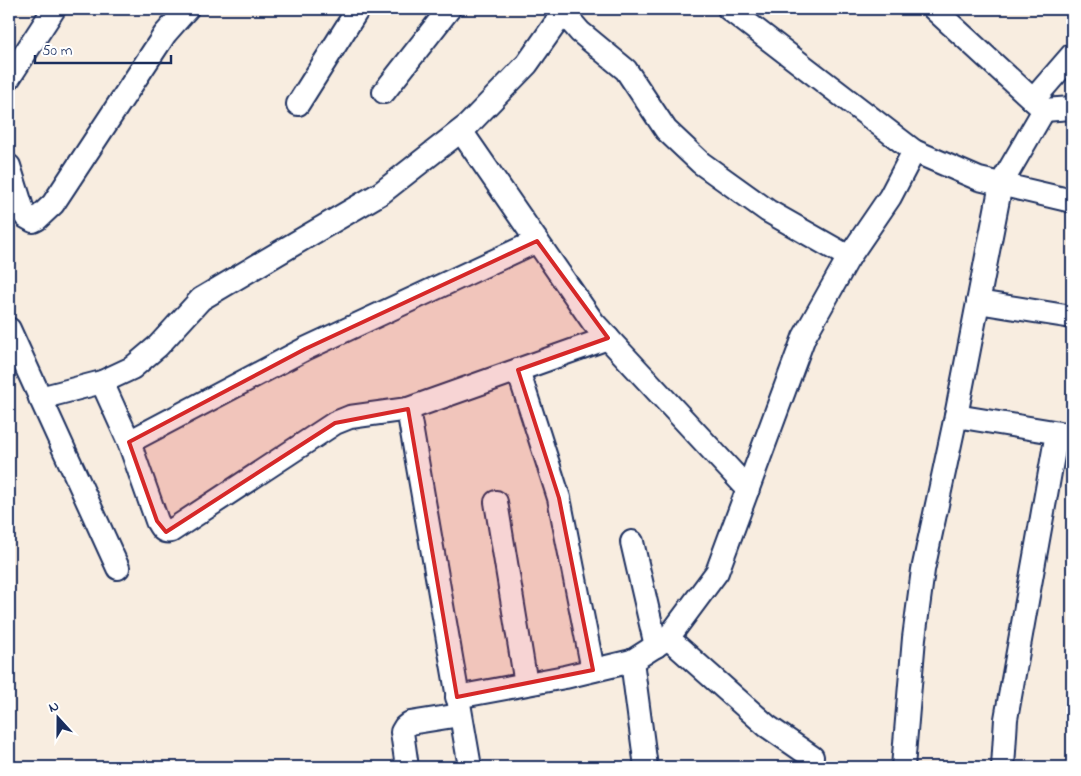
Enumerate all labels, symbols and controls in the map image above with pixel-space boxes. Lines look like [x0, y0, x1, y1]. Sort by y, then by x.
scale bar [35, 32, 171, 64]
text: 50 m [42, 40, 73, 62]
north arrow [32, 694, 82, 744]
text: N [46, 696, 62, 719]

